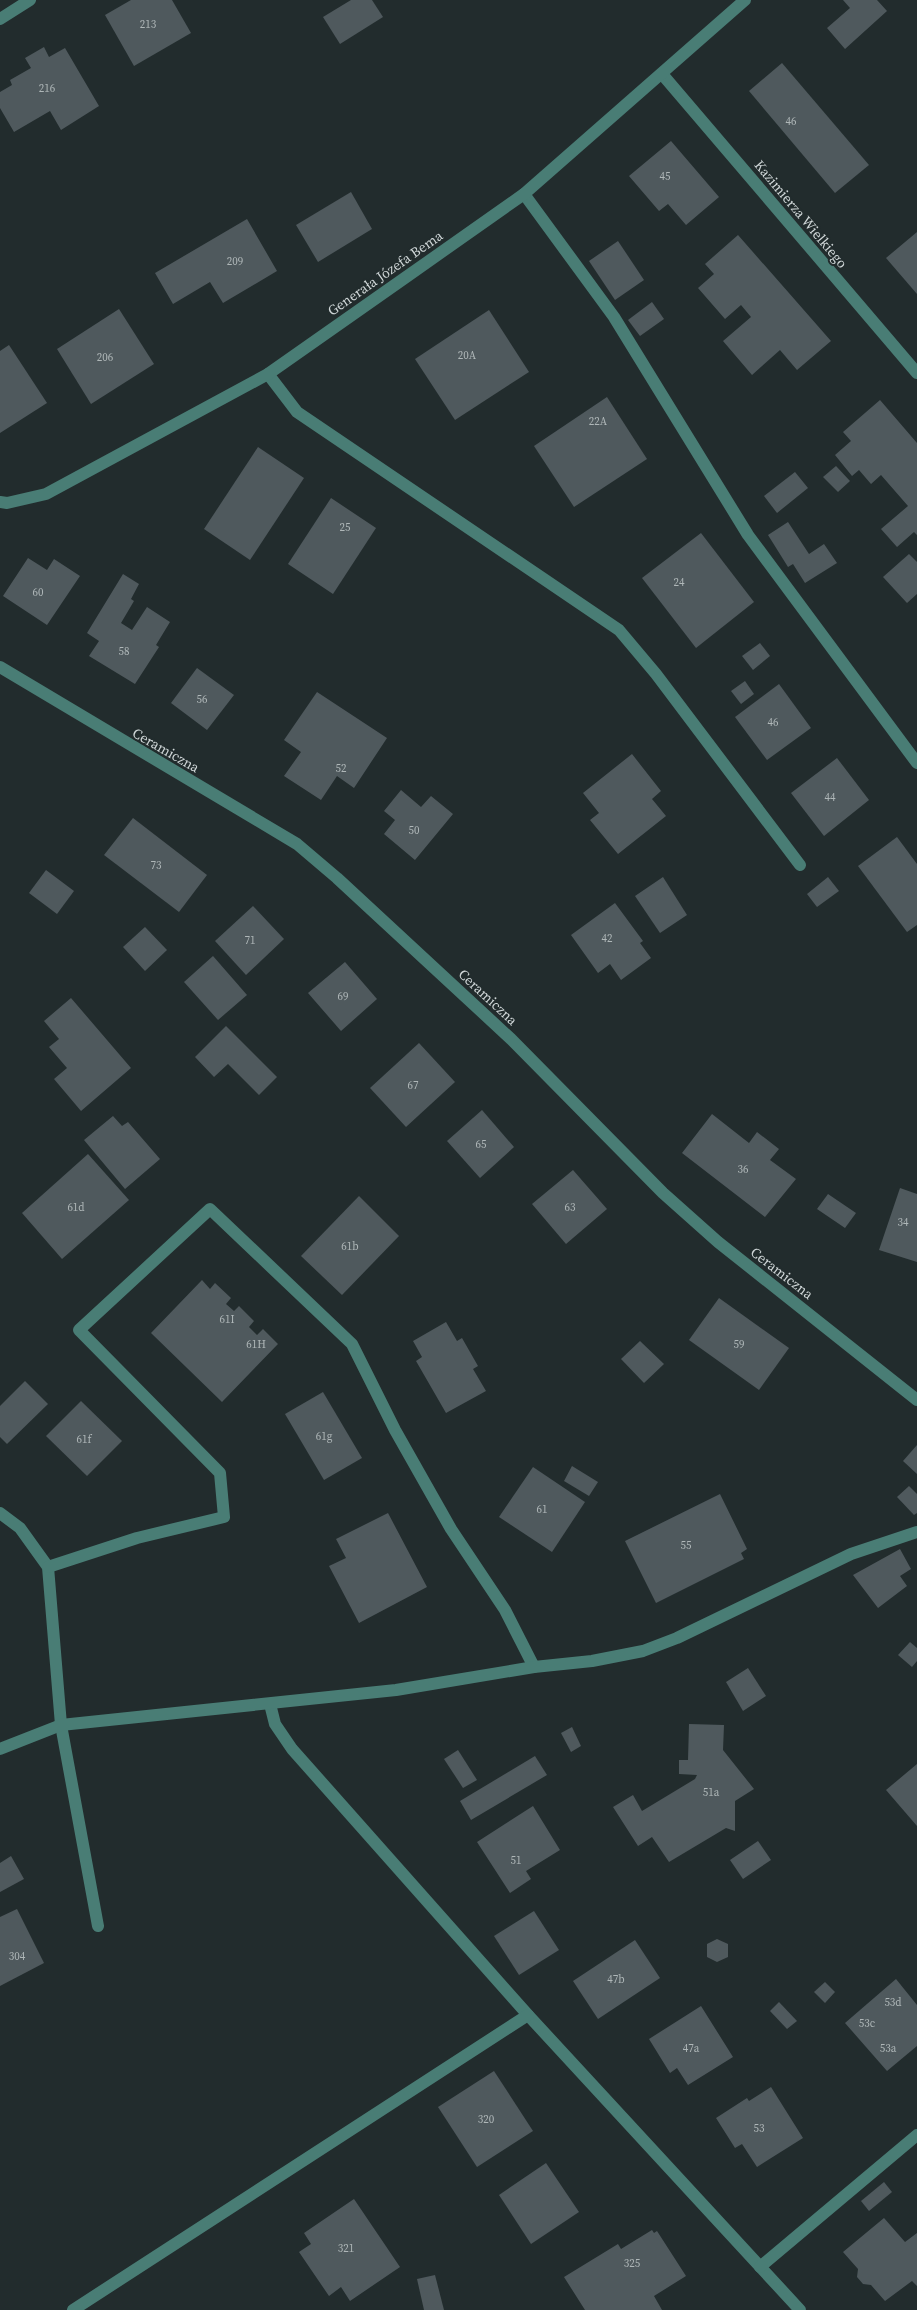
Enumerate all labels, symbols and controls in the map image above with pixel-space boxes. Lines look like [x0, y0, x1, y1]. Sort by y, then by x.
house number: 213 [140, 17, 157, 32]
house number: 216 [39, 81, 56, 96]
house number: 46 [786, 114, 797, 129]
street label: Kazimierza Wielkiego [750, 156, 852, 273]
house number: 45 [660, 169, 671, 184]
street label: Generała Józefa Bema [323, 225, 447, 320]
house number: 209 [227, 254, 243, 269]
house number: 20A [458, 348, 477, 363]
house number: 206 [97, 350, 114, 365]
house number: 22A [589, 414, 608, 429]
house number: 25 [340, 520, 351, 535]
house number: 24 [674, 575, 685, 590]
house number: 60 [33, 585, 44, 600]
house number: 58 [119, 644, 130, 659]
house number: 56 [197, 692, 208, 707]
house number: 46 [768, 715, 779, 730]
street label: Ceramiczna [129, 723, 204, 778]
house number: 52 [336, 761, 347, 776]
house number: 44 [825, 790, 836, 805]
house number: 50 [409, 823, 420, 838]
house number: 73 [151, 858, 162, 873]
house number: 42 [602, 931, 613, 946]
house number: 71 [245, 933, 256, 948]
street label: Ceramiczna [454, 964, 523, 1030]
house number: 69 [338, 989, 349, 1004]
house number: 67 [408, 1078, 419, 1093]
house number: 65 [476, 1137, 487, 1152]
house number: 36 [738, 1162, 749, 1177]
house number: 61d [67, 1200, 85, 1215]
house number: 63 [565, 1200, 576, 1215]
house number: 34 [898, 1215, 909, 1230]
house number: 61b [341, 1239, 359, 1254]
street label: Ceramiczna [747, 1242, 818, 1304]
house number: 61I [219, 1312, 235, 1327]
house number: 61H [246, 1337, 266, 1352]
house number: 59 [734, 1337, 745, 1352]
house number: 61g [316, 1429, 333, 1444]
house number: 61f [77, 1432, 93, 1447]
house number: 61 [537, 1502, 548, 1517]
house number: 55 [681, 1538, 692, 1553]
house number: 51a [703, 1785, 720, 1800]
house number: 51 [511, 1853, 522, 1868]
house number: 304 [9, 1949, 26, 1964]
house number: 47b [607, 1972, 625, 1987]
house number: 53d [884, 1995, 902, 2010]
house number: 53c [859, 2016, 876, 2031]
house number: 47a [683, 2041, 700, 2056]
house number: 53a [880, 2041, 897, 2056]
house number: 320 [478, 2112, 495, 2127]
house number: 53 [754, 2121, 765, 2136]
house number: 321 [338, 2241, 354, 2256]
house number: 325 [624, 2256, 641, 2271]

